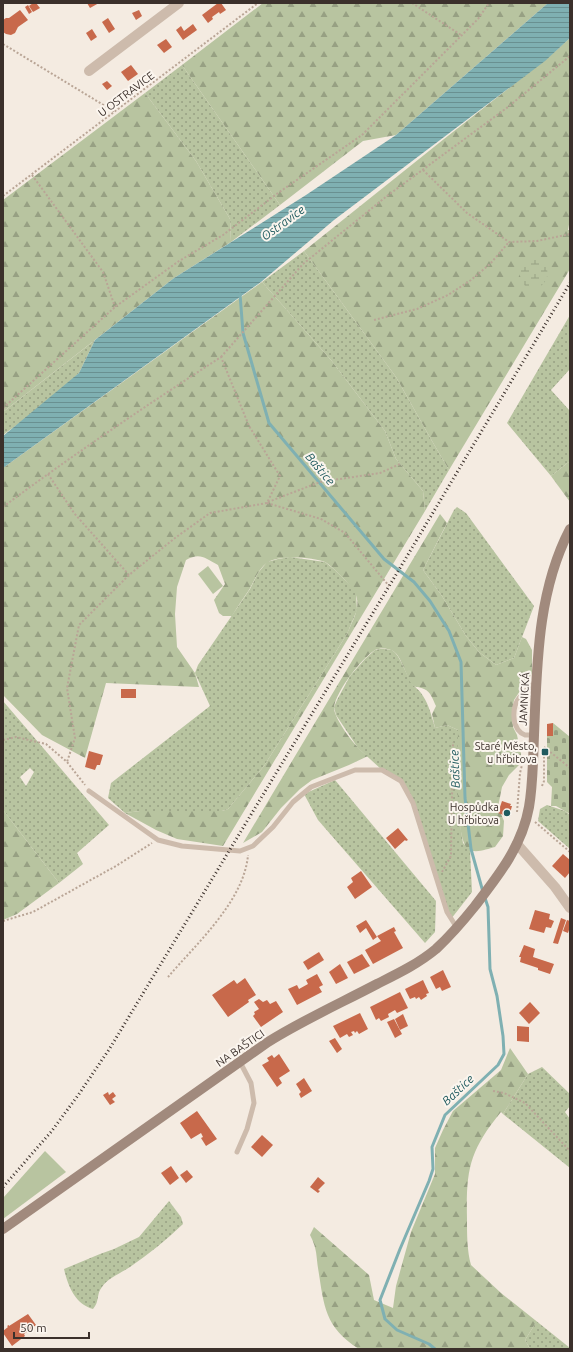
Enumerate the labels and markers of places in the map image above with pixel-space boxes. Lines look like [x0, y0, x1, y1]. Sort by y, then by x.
place label: Staré Město, u hřbitova [475, 740, 537, 765]
marker: Staré Město, u hřbitova [540, 747, 550, 757]
place label: Hospůdka U hřbitova [448, 801, 499, 826]
marker: Hospůdka U hřbitova [502, 808, 512, 818]

